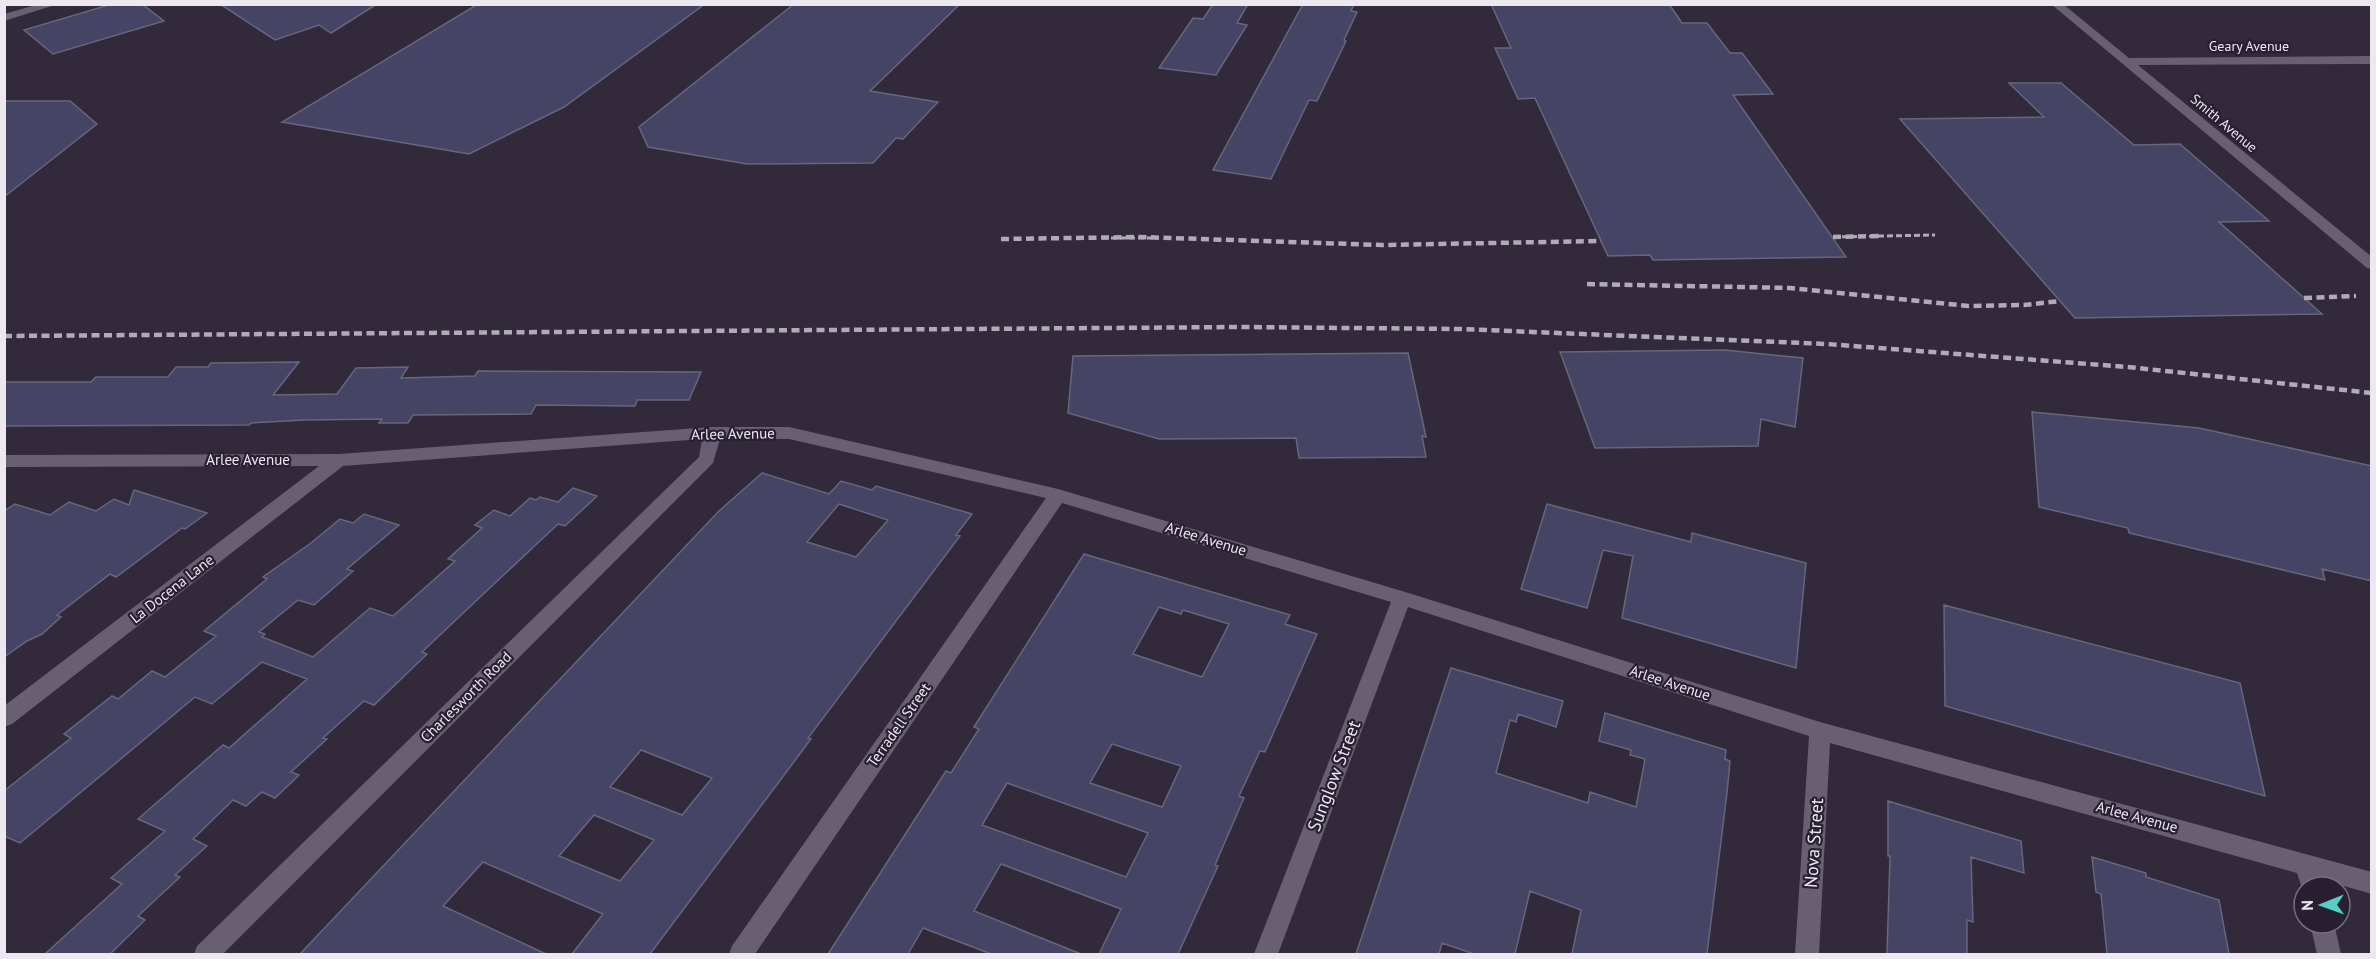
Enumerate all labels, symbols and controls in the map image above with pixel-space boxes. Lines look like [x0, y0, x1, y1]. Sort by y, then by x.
street label: Geary Avenue [2209, 37, 2289, 55]
street label: Smith Avenue [2187, 90, 2261, 156]
street label: Arlee Avenue [691, 423, 775, 444]
street label: Arlee Avenue [206, 450, 290, 469]
street label: Arlee Avenue [1163, 517, 1249, 560]
street label: La Docena Lane [126, 550, 217, 627]
street label: Charlesworth Road [416, 647, 515, 746]
street label: Arlee Avenue [1627, 661, 1713, 704]
street label: Terradell Street [863, 679, 935, 770]
street label: Sunglow Street [1302, 717, 1365, 835]
street label: Nova Street [1799, 797, 1828, 889]
street label: Arlee Avenue [2094, 797, 2180, 837]
north arrow [2292, 875, 2352, 935]
text: N [2297, 900, 2317, 911]

